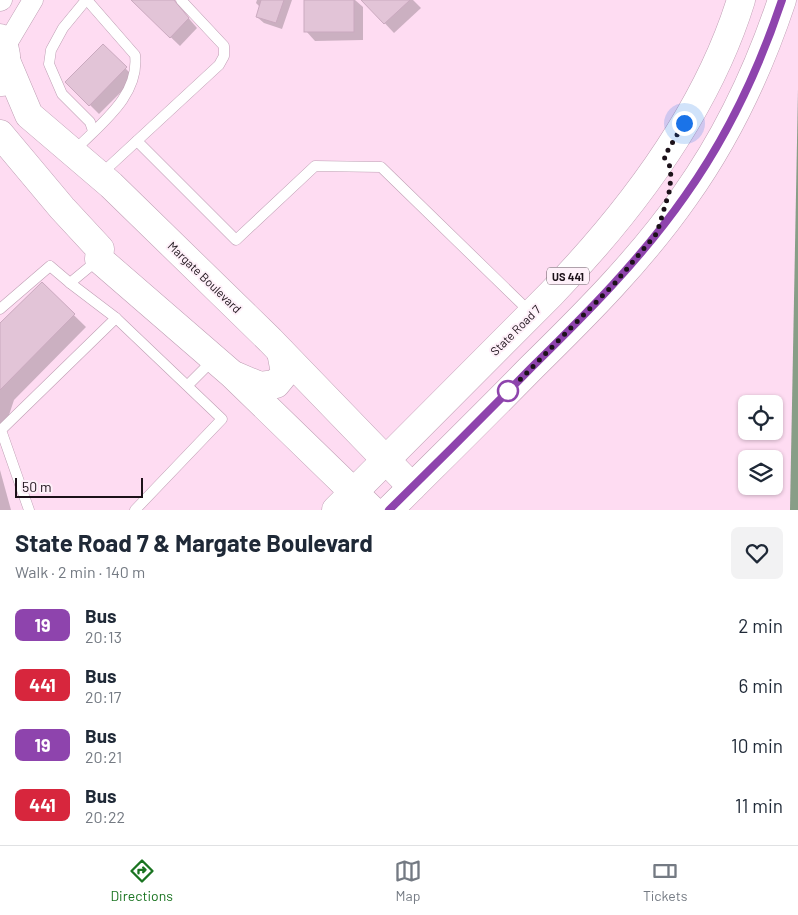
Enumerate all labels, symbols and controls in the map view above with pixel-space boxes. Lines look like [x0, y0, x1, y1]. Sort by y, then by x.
your location [672, 111, 697, 136]
street label: Margate Boulevard [165, 238, 245, 316]
road number: US 441 [547, 268, 589, 284]
street label: State Road 7 [487, 302, 543, 358]
unlabelled marker [497, 380, 519, 402]
map controls [738, 395, 783, 495]
button: locate [738, 395, 783, 440]
button: layers [738, 450, 783, 495]
scale bar [15, 475, 142, 498]
text: 50 m [22, 478, 51, 495]
button: heart [731, 527, 783, 579]
text: State Road 7 & Margate Boulevard [15, 528, 373, 557]
text: Walk · 2 min · 140 m [15, 562, 145, 581]
text: Bus [85, 604, 117, 627]
text: 19 [35, 614, 50, 636]
text: 2 min [738, 614, 783, 637]
text: 20:13 [85, 627, 122, 646]
text: Bus [85, 664, 117, 687]
text: 441 [29, 674, 56, 696]
text: 6 min [739, 674, 783, 697]
text: 20:17 [85, 687, 121, 706]
text: Bus [85, 724, 117, 747]
text: 19 [35, 734, 50, 756]
text: 10 min [731, 734, 783, 757]
text: 20:21 [85, 747, 122, 766]
text: Bus [85, 784, 117, 807]
text: 441 [29, 794, 56, 816]
text: 11 min [735, 794, 783, 817]
text: 20:22 [85, 807, 125, 826]
tab: Directions [110, 857, 173, 904]
tab: Map [394, 857, 422, 904]
tab: Tickets [643, 857, 688, 904]

